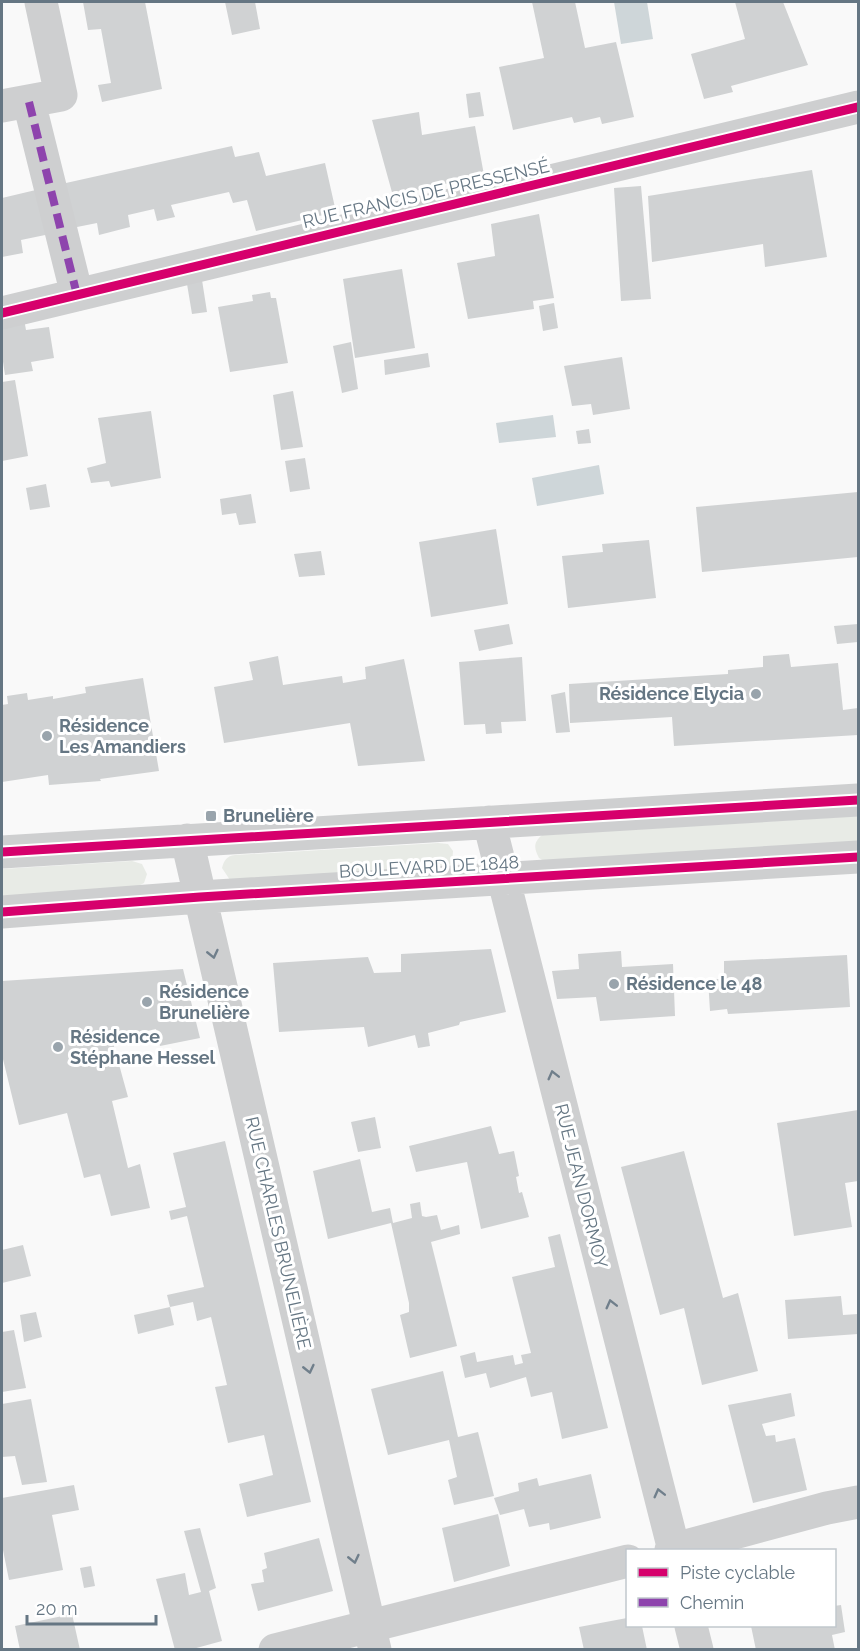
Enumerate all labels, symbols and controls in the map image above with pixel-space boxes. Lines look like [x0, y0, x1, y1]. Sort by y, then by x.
street label: RUE FRANCIS DE PRESSENSÉ [300, 154, 551, 232]
place label: Résidence Elycia [599, 683, 744, 704]
marker: Résidence Elycia [749, 687, 763, 701]
place label: Résidence Les Amandiers [59, 715, 186, 757]
marker: Résidence Les Amandiers [40, 729, 54, 743]
place label: Brunelière [223, 805, 314, 826]
marker: Brunelière [204, 809, 218, 823]
street label: BOULEVARD DE 1848 [338, 851, 520, 882]
one-way arrow [206, 949, 219, 959]
place label: Résidence le 48 [626, 973, 762, 994]
marker: Résidence le 48 [607, 977, 621, 991]
place label: Résidence Brunelière [159, 981, 250, 1023]
marker: Résidence Brunelière [140, 995, 154, 1009]
place label: Résidence Stéphane Hessel [70, 1026, 216, 1068]
marker: Résidence Stéphane Hessel [51, 1040, 65, 1054]
one-way arrow [547, 1070, 560, 1080]
street label: RUE JEAN DORMOY [551, 1101, 612, 1271]
street label: RUE CHARLES BRUNELIÈRE [241, 1114, 316, 1351]
one-way arrow [606, 1299, 618, 1310]
one-way arrow [302, 1363, 315, 1373]
one-way arrow [654, 1488, 666, 1499]
legend [626, 1549, 836, 1627]
one-way arrow [346, 1553, 359, 1563]
text: Piste cyclable [680, 1562, 796, 1583]
scale bar [27, 1588, 156, 1626]
text: Chemin [680, 1592, 744, 1613]
text: 20 m [36, 1598, 78, 1619]

